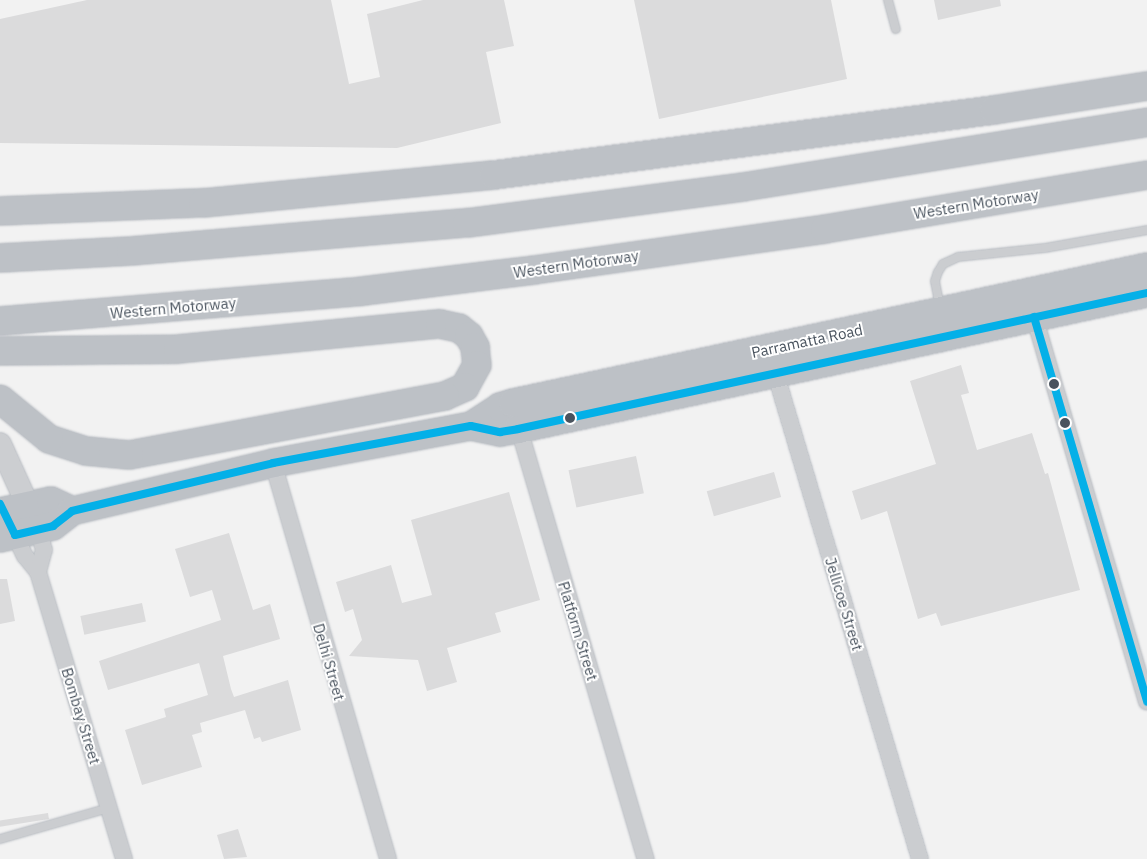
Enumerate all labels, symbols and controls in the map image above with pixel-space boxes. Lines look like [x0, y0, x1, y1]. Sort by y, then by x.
street label: Western Motorway [912, 185, 1040, 223]
street label: Western Motorway [512, 246, 640, 282]
street label: Western Motorway [109, 294, 237, 322]
street label: Parramatta Road [750, 320, 864, 362]
unlabelled marker [1049, 379, 1059, 389]
unlabelled marker [565, 413, 575, 423]
unlabelled marker [1060, 418, 1070, 428]
street label: Jellicoe Street [821, 555, 867, 653]
street label: Platform Street [554, 579, 602, 683]
street label: Delhi Street [309, 621, 349, 703]
street label: Bombay Street [58, 666, 104, 766]

